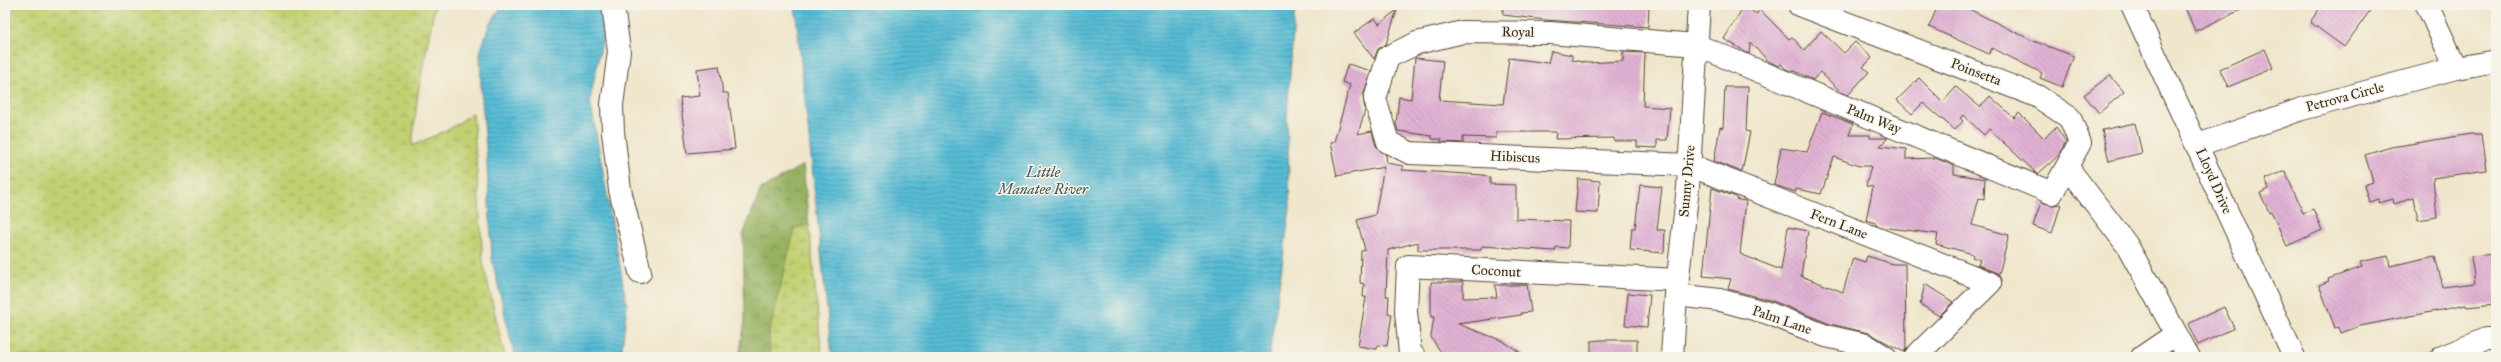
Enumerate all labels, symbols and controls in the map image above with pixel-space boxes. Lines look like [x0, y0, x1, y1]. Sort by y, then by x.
street label: Royal [1501, 23, 1535, 41]
street label: Poinsetta [1948, 55, 2004, 89]
street label: Petrova Circle [2304, 78, 2386, 116]
street label: Palm Way [1844, 100, 1904, 138]
street label: Sunny Drive [1675, 144, 1699, 218]
street label: Lloyd Drive [2192, 146, 2236, 217]
street label: Hibiscus [1490, 147, 1540, 167]
water label: Little Manatee River [996, 163, 1089, 198]
street label: Fern Lane [1808, 205, 1870, 243]
street label: Coconut [1471, 261, 1521, 281]
street label: Palm Lane [1750, 302, 1814, 338]

